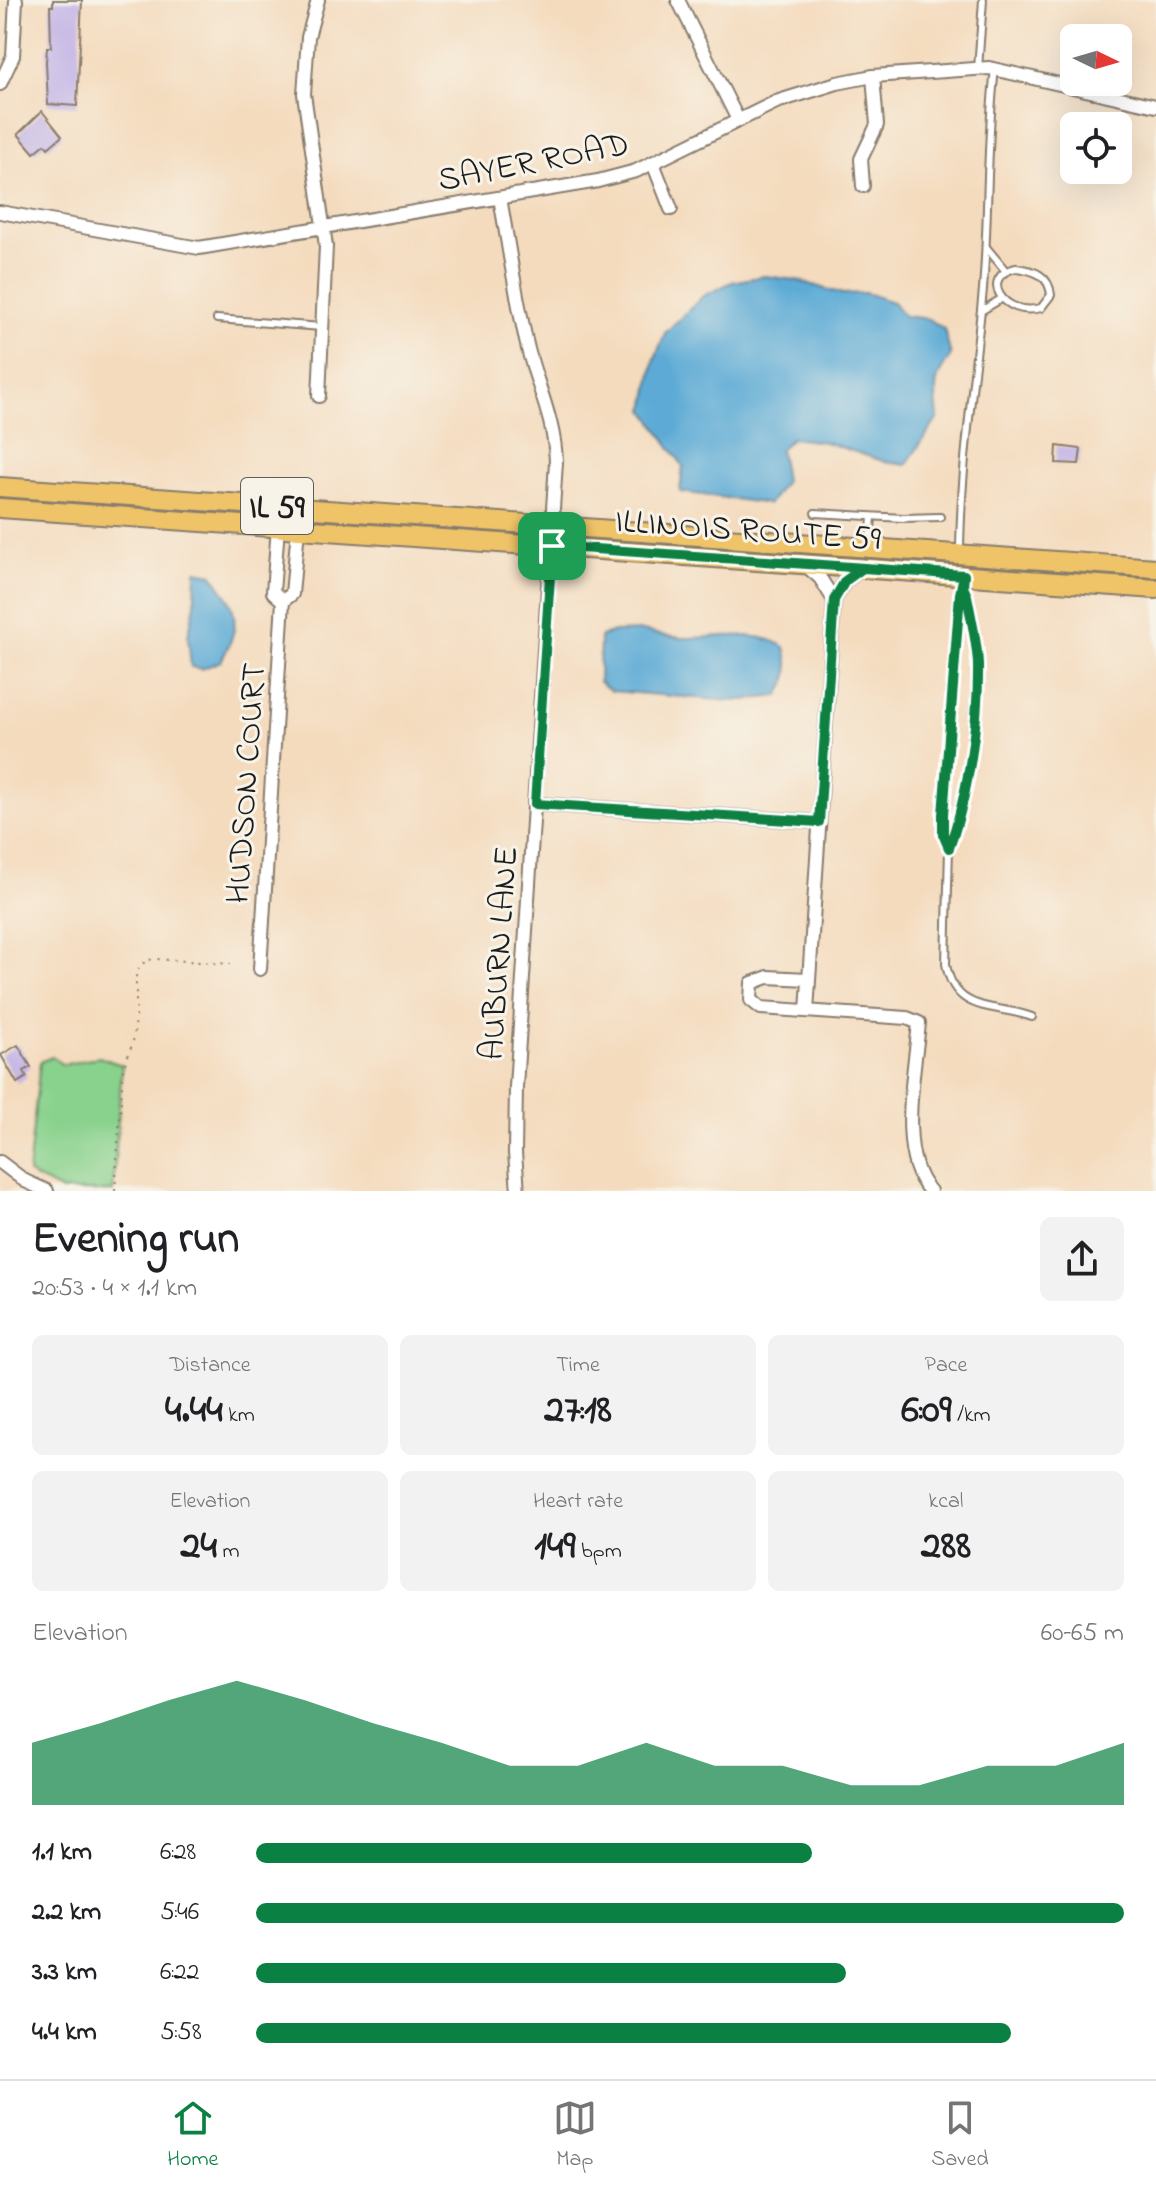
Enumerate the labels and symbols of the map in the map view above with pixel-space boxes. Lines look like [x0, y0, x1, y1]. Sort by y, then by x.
north arrow [1060, 24, 1132, 96]
street label: SAYER ROAD [434, 121, 634, 207]
road number: IL 59 [241, 478, 313, 534]
street label: ILLINOIS ROUTE 59 [613, 498, 882, 566]
pin [518, 512, 586, 580]
street label: HUDSON COURT [215, 661, 281, 906]
street label: AUBURN LANE [469, 845, 533, 1062]

